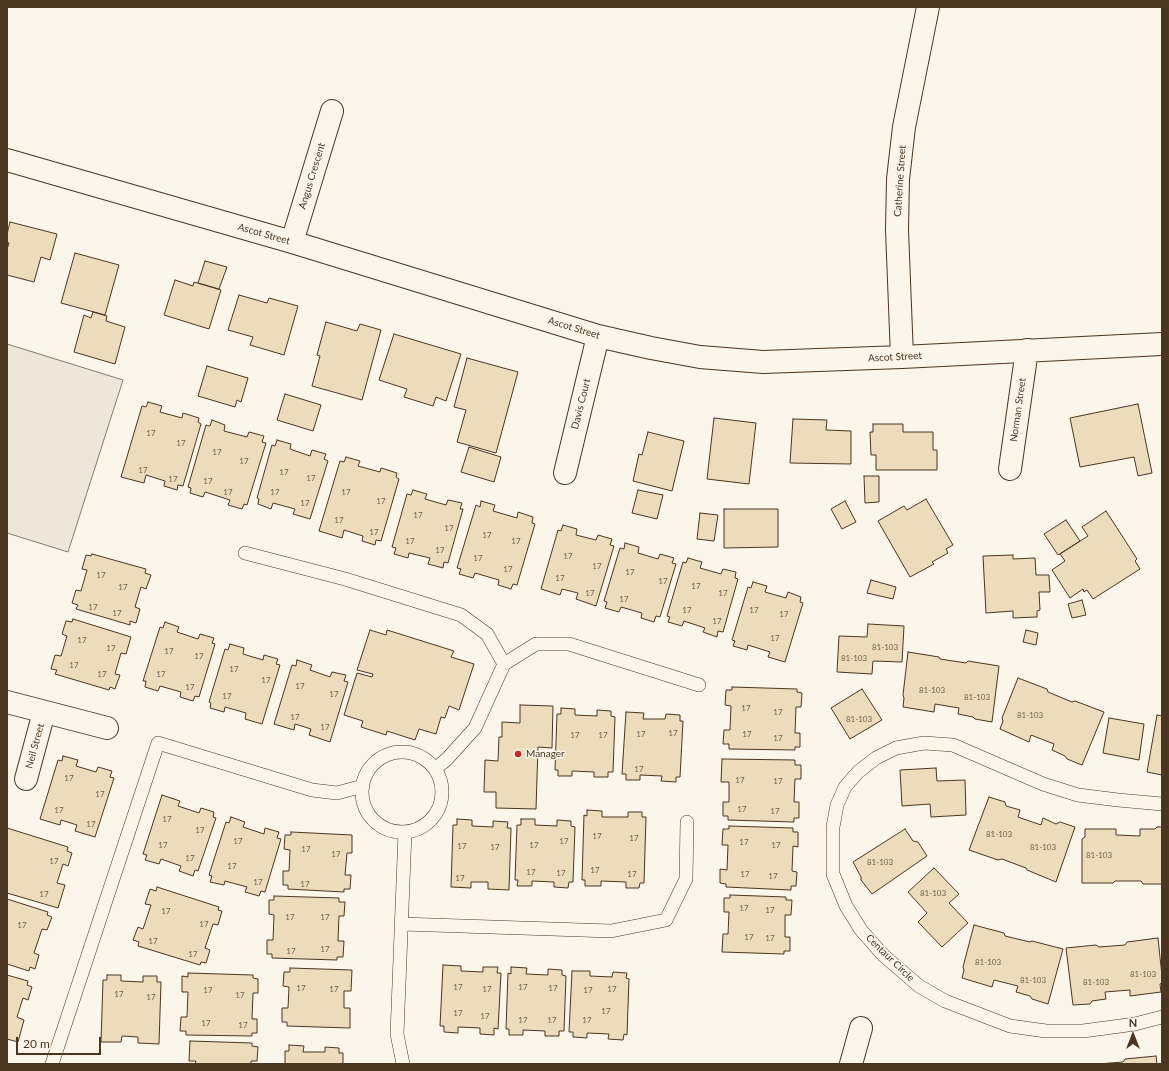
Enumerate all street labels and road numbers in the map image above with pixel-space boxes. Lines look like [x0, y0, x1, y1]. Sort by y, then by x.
street label: Angus Crescent [296, 141, 328, 211]
street label: Catherine Street [892, 145, 908, 217]
street label: Ascot Street [236, 221, 292, 247]
street label: Ascot Street [547, 314, 601, 342]
street label: Ascot Street [868, 350, 922, 364]
street label: Davis Court [569, 377, 593, 431]
street label: Norman Street [1008, 377, 1028, 443]
street label: Neil Street [23, 722, 47, 770]
street label: Centaur Circle [863, 932, 917, 984]

